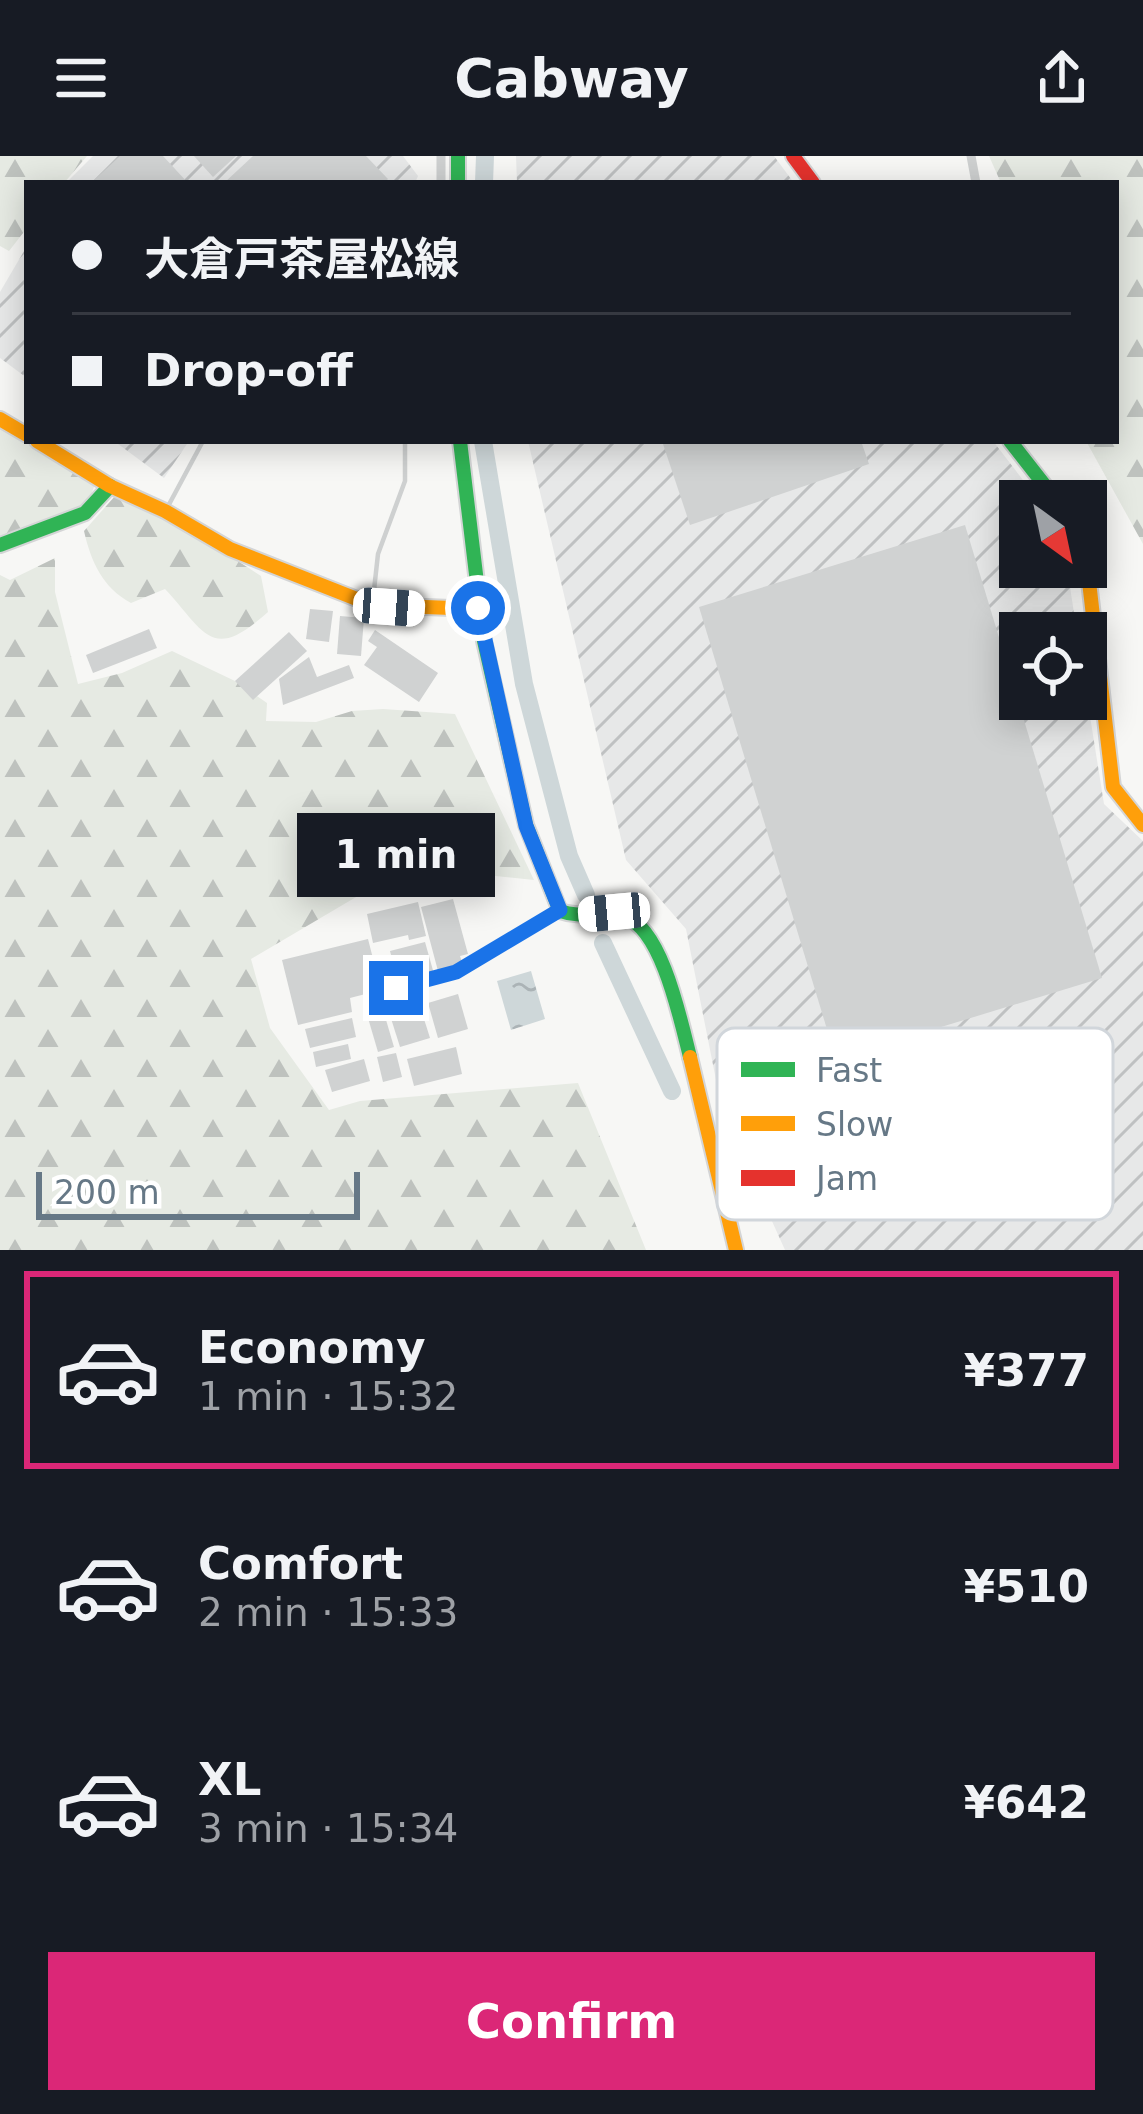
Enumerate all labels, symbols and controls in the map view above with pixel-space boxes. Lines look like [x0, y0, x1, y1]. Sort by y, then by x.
icon: menu [48, 45, 114, 111]
icon: share [1029, 45, 1095, 111]
text: Cabway [454, 47, 689, 110]
text: 大倉戸茶屋松線 [144, 233, 459, 286]
text: Drop-off [144, 344, 353, 397]
north arrow [999, 480, 1107, 588]
map controls [999, 480, 1107, 720]
route start [451, 581, 505, 635]
car [352, 587, 426, 627]
button: locate [999, 612, 1107, 720]
callout: 1 min [297, 814, 495, 898]
text: 1 min [335, 832, 457, 877]
car [577, 891, 651, 933]
route end [369, 961, 423, 1015]
legend [717, 1028, 1113, 1220]
text: Fast [816, 1051, 882, 1090]
text: Slow [816, 1105, 893, 1144]
text: Jam [814, 1159, 878, 1198]
scale bar [36, 1166, 360, 1219]
text: 200 m [54, 1173, 160, 1212]
icon: car [54, 1316, 162, 1424]
text: Economy [198, 1321, 426, 1374]
text: ¥377 [964, 1344, 1089, 1397]
text: 1 min · 15:32 [198, 1374, 458, 1419]
icon: car [54, 1532, 162, 1640]
text: Comfort [198, 1537, 403, 1590]
text: ¥510 [964, 1560, 1089, 1613]
text: 2 min · 15:33 [198, 1590, 458, 1635]
icon: car [54, 1748, 162, 1856]
text: XL [198, 1753, 261, 1806]
text: ¥642 [964, 1776, 1089, 1829]
text: 3 min · 15:34 [198, 1806, 458, 1851]
button: Confirm [48, 1952, 1095, 2090]

